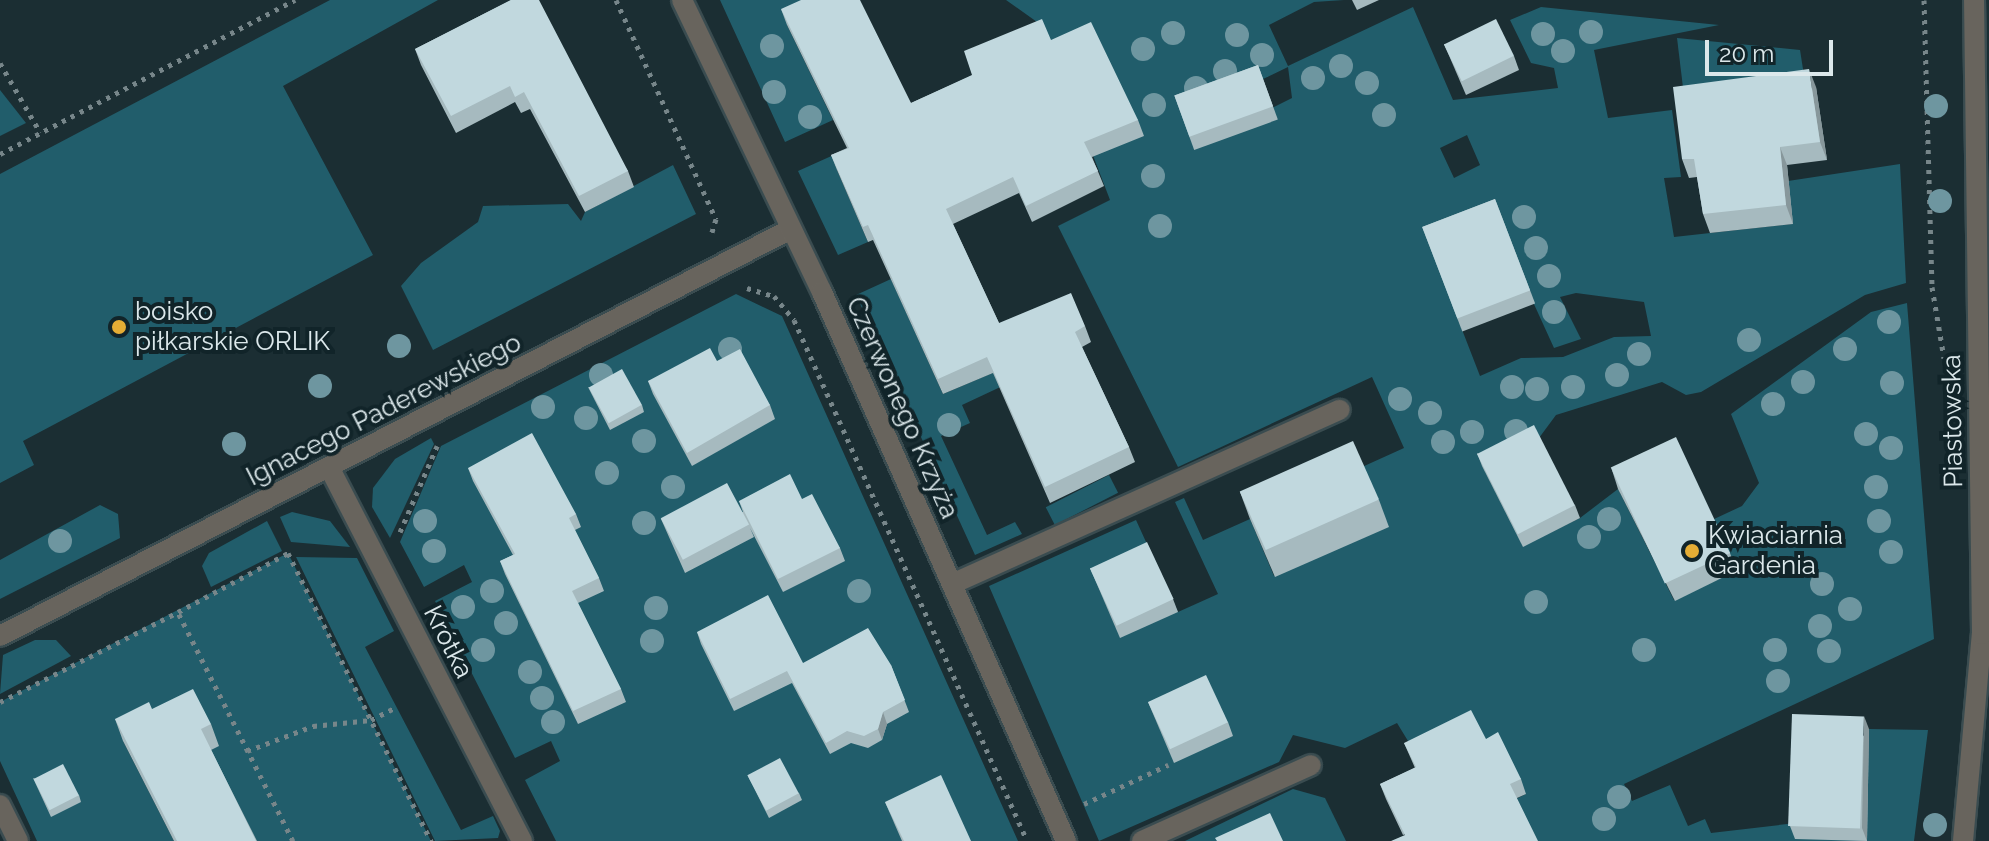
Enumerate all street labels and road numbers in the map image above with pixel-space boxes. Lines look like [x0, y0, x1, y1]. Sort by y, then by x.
street label: Czerwonego Krzyża [839, 292, 965, 524]
street label: Ignacego Paderewskiego [241, 327, 527, 493]
street label: Piastowska [1936, 354, 1970, 488]
street label: Krótka [417, 600, 479, 684]

